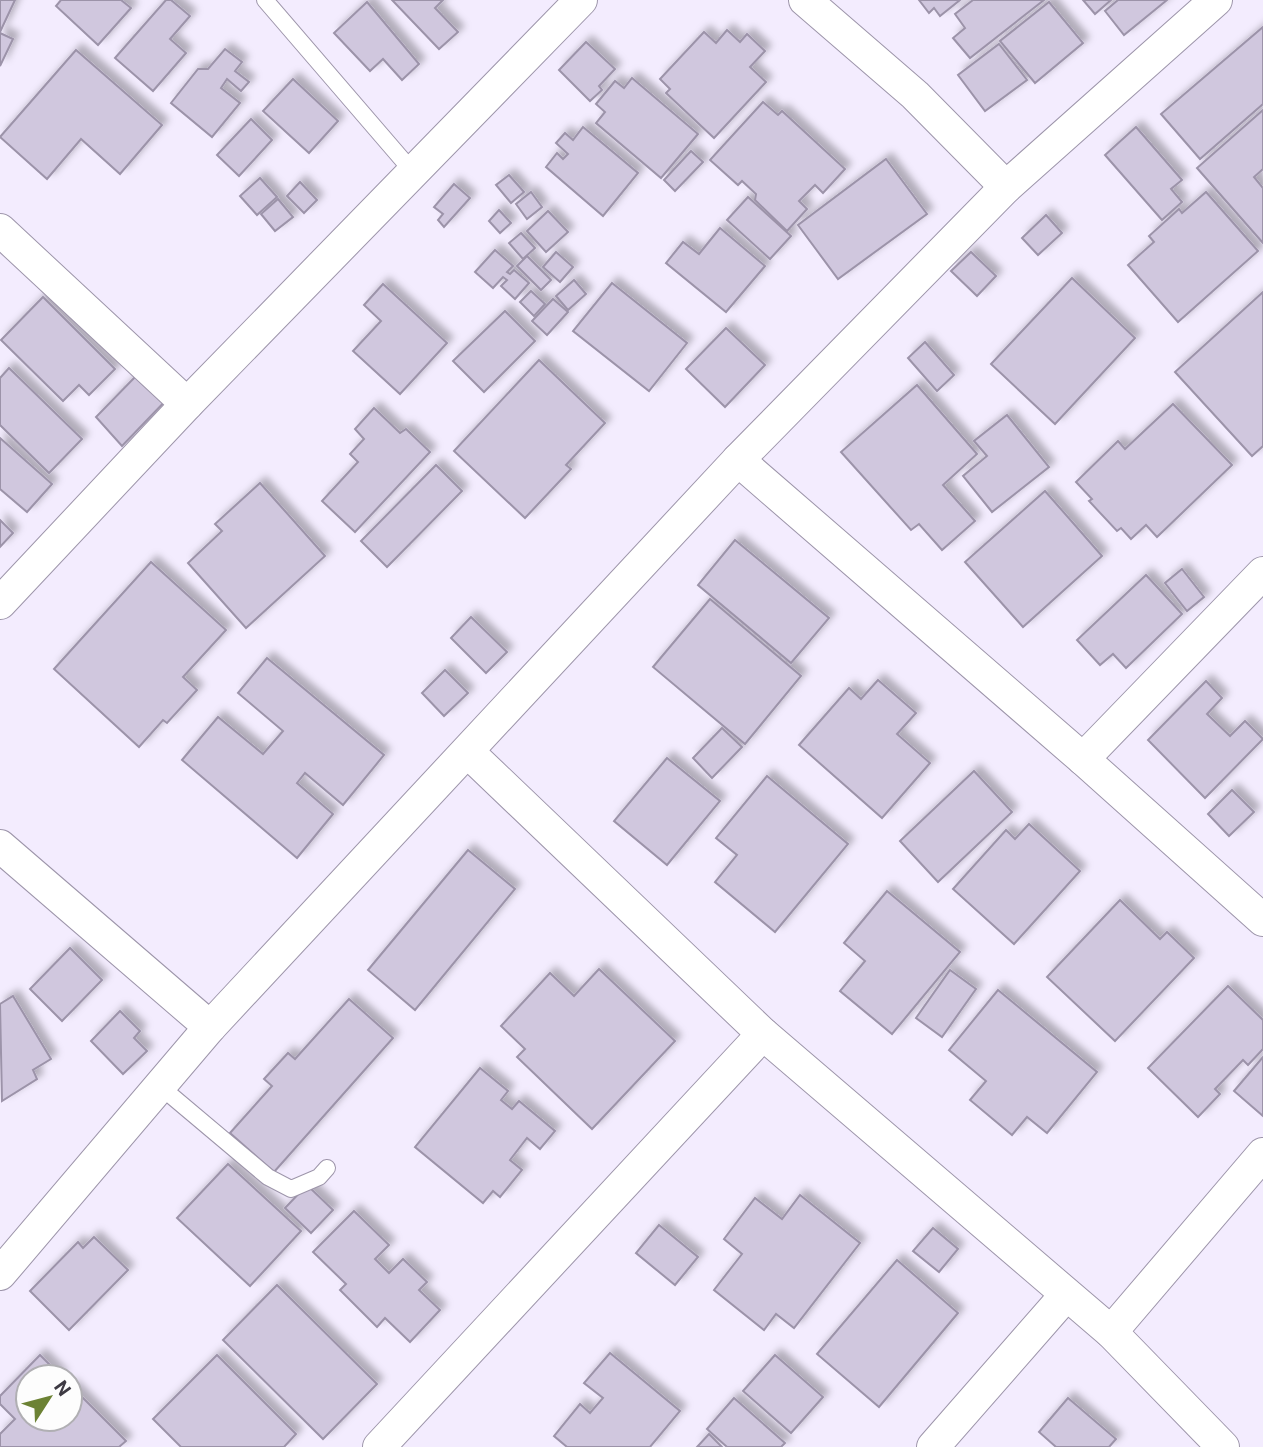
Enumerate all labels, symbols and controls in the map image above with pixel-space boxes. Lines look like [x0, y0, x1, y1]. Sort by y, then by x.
north arrow [14, 1363, 84, 1433]
text: N [49, 1376, 76, 1400]

